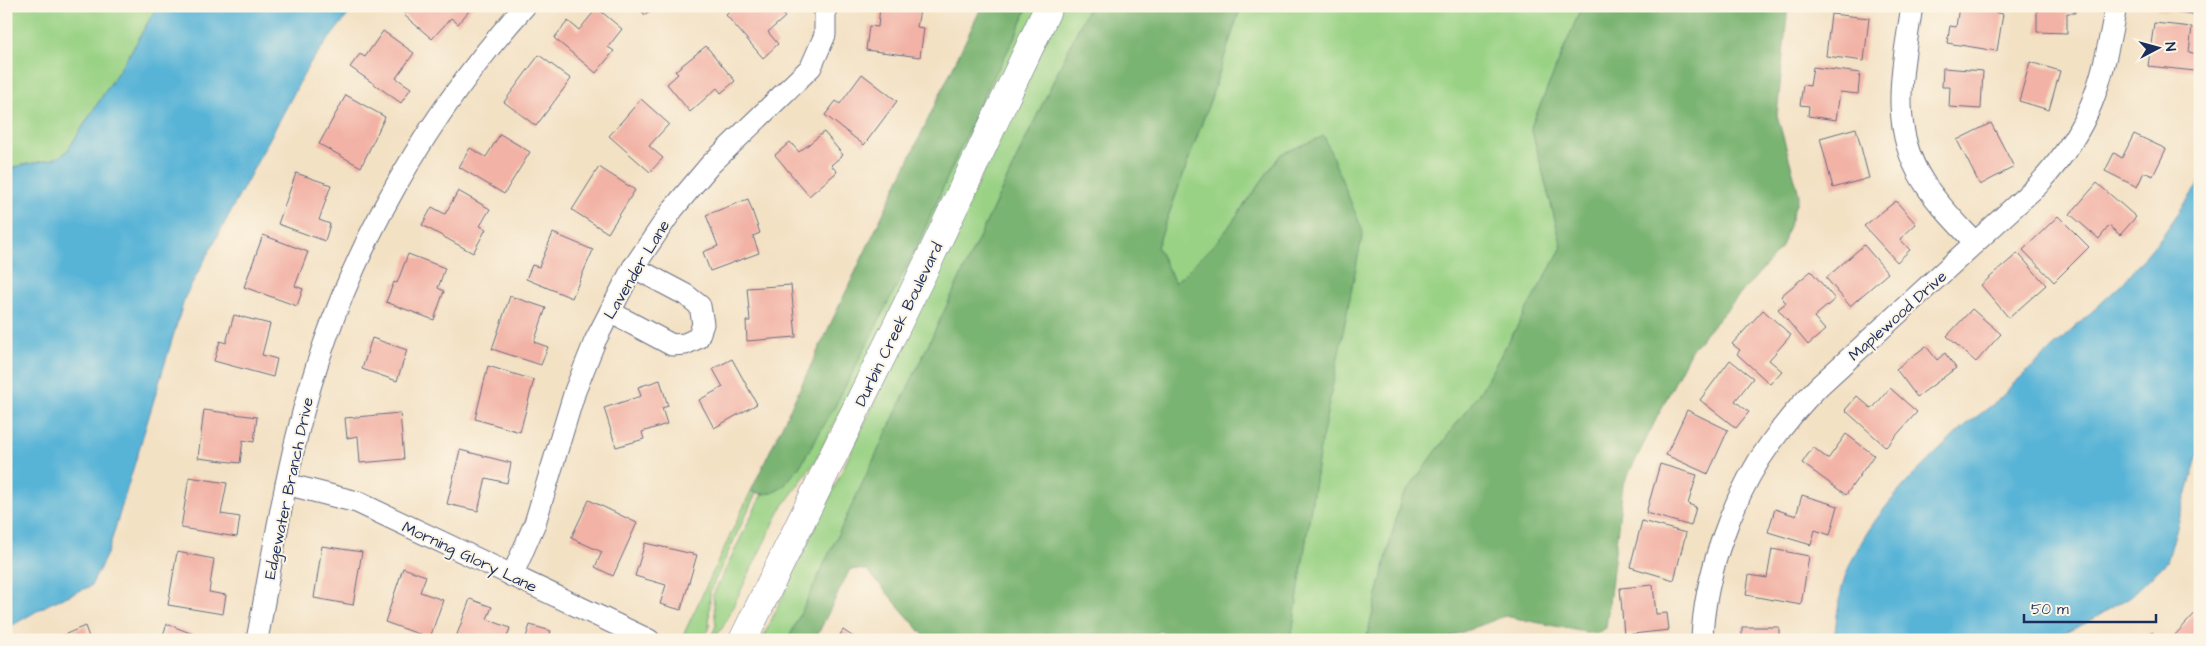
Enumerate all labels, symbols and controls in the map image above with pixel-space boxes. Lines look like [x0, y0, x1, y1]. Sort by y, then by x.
north arrow [2134, 22, 2184, 72]
text: N [2160, 41, 2180, 52]
street label: Lavender Lane [599, 215, 675, 323]
street label: Durbin Creek Boulevard [850, 239, 948, 410]
street label: Maplewood Drive [1844, 265, 1952, 366]
street label: Edgewater Branch Drive [259, 395, 320, 581]
street label: Morning Glory Lane [398, 516, 541, 599]
scale bar [2024, 591, 2156, 623]
text: 50 m [2031, 599, 2069, 620]

